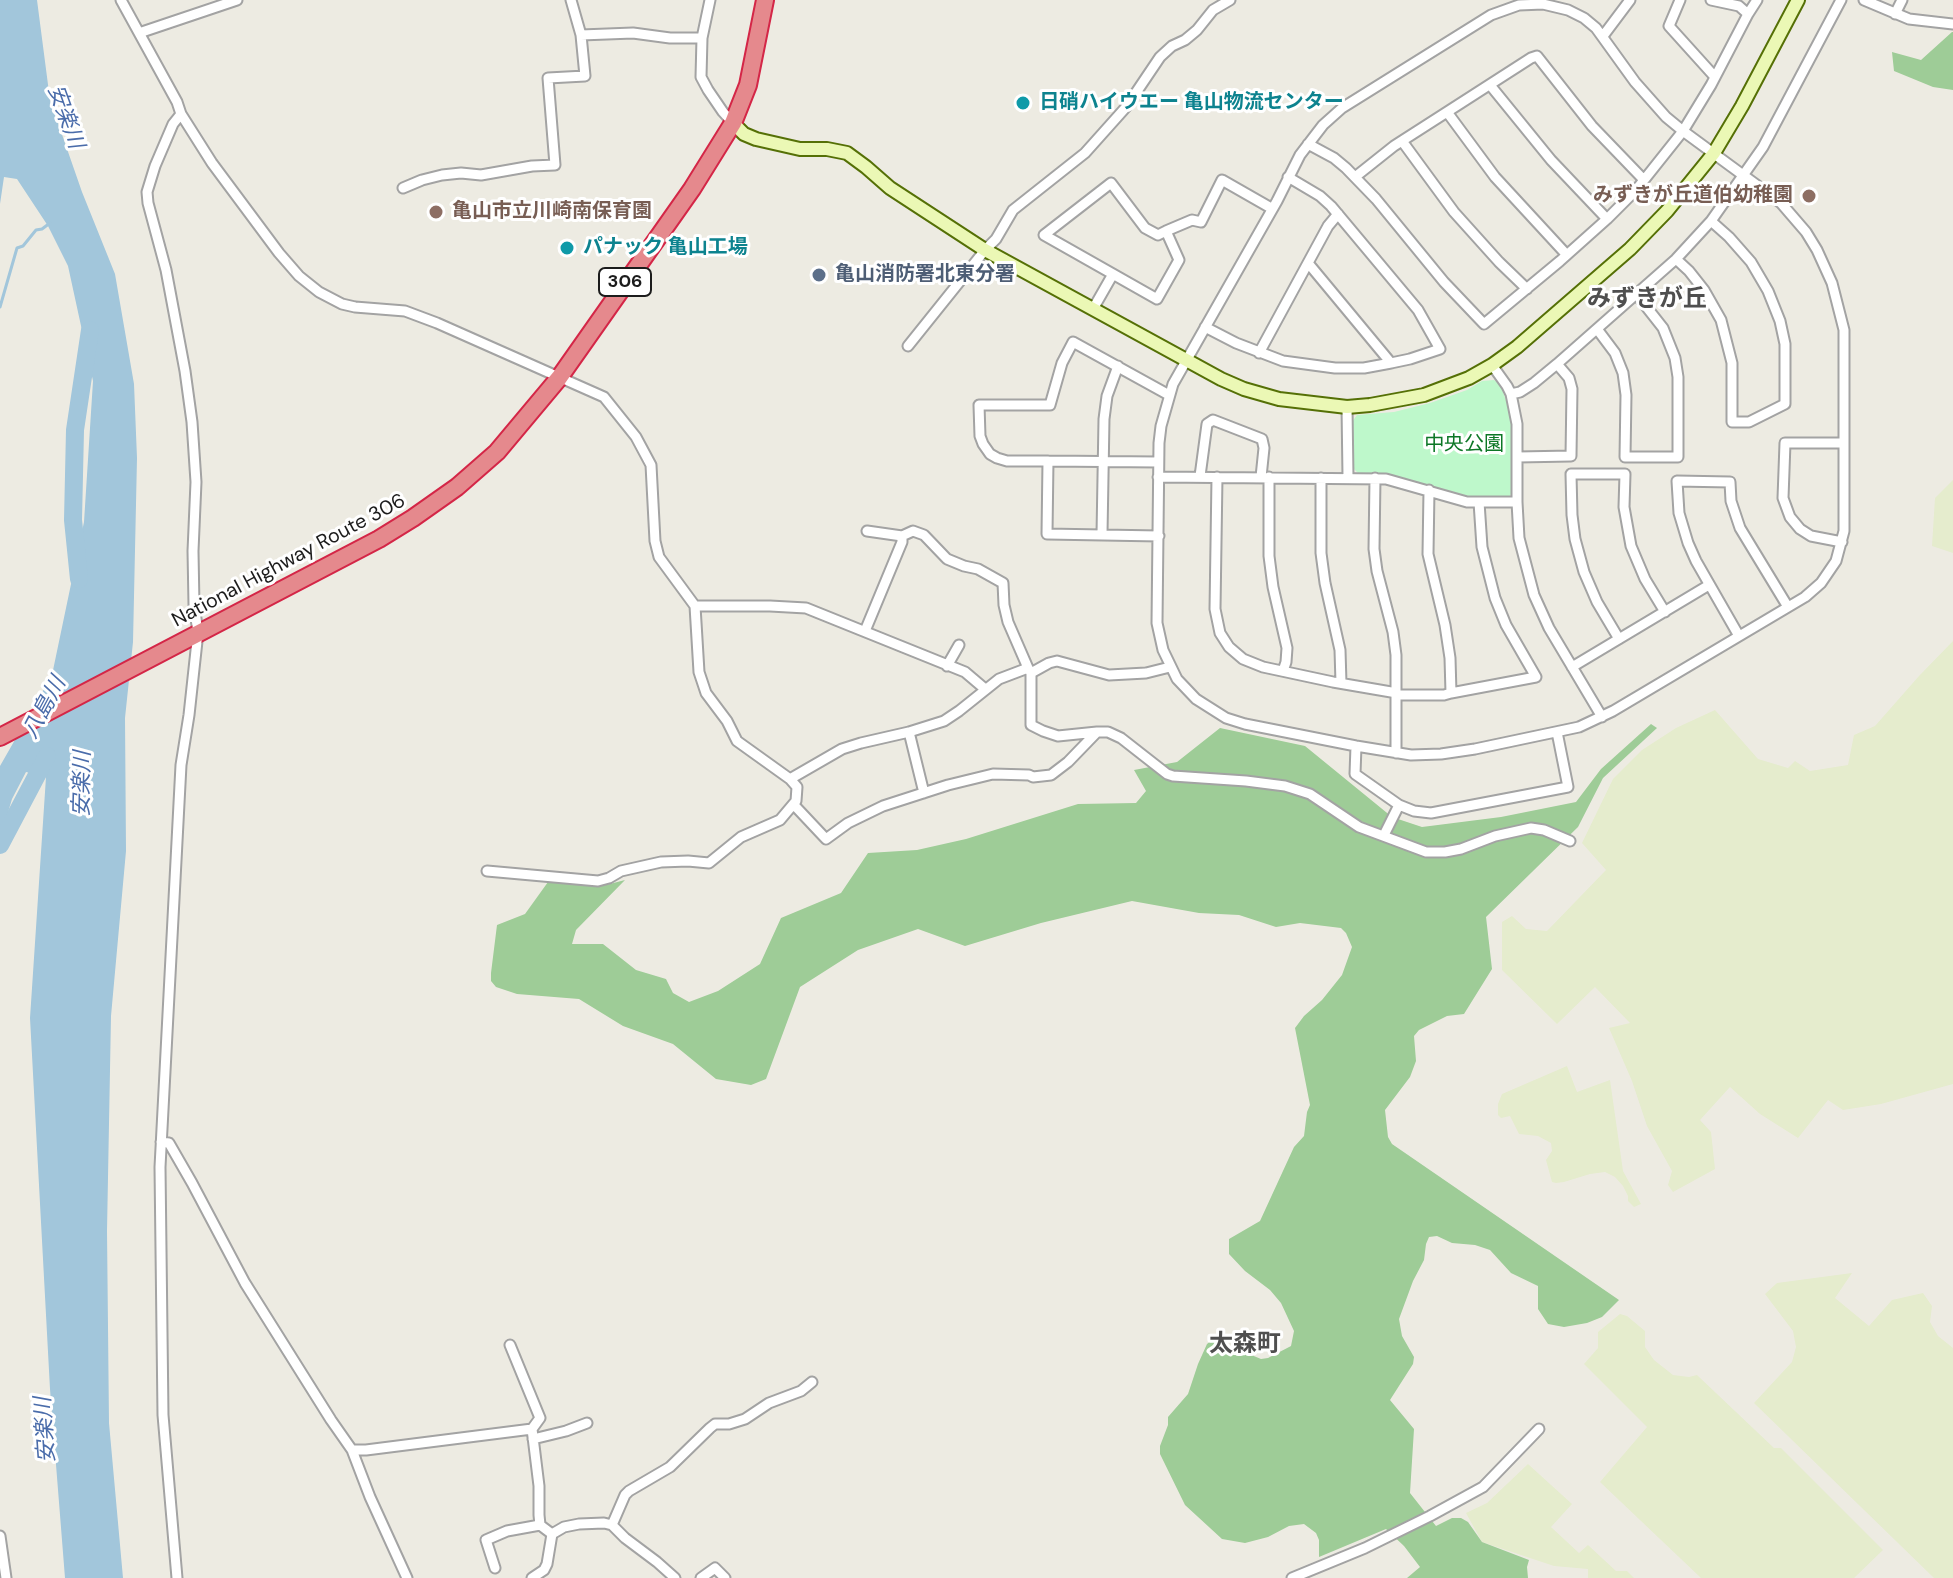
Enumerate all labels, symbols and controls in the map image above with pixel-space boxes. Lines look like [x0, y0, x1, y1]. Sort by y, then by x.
water label: 安楽川 [41, 81, 89, 153]
place label: 日硝ハイウエー 亀山物流センター [1039, 91, 1344, 115]
marker: 日硝ハイウエー 亀山物流センター [1014, 94, 1032, 112]
place label: みずきが丘道伯幼稚園 [1593, 184, 1793, 208]
marker: みずきが丘道伯幼稚園 [1800, 187, 1818, 205]
place label: 亀山市立川崎南保育園 [452, 200, 652, 224]
marker: 亀山市立川崎南保育園 [427, 203, 445, 221]
place label: パナック 亀山工場 [583, 236, 748, 260]
marker: パナック 亀山工場 [558, 239, 576, 257]
place label: 亀山消防署北東分署 [835, 263, 1015, 287]
marker: 亀山消防署北東分署 [810, 266, 828, 284]
road number: 306 [599, 268, 651, 296]
district label: みずきが丘 [1587, 286, 1707, 314]
park label: 中央公園 [1424, 433, 1504, 457]
street label: National Highway Route 306 [168, 489, 410, 633]
water label: 八島川 [18, 673, 72, 743]
water label: 安楽川 [69, 751, 97, 817]
district label: 太森町 [1209, 1331, 1281, 1359]
water label: 安楽川 [31, 1396, 61, 1464]

